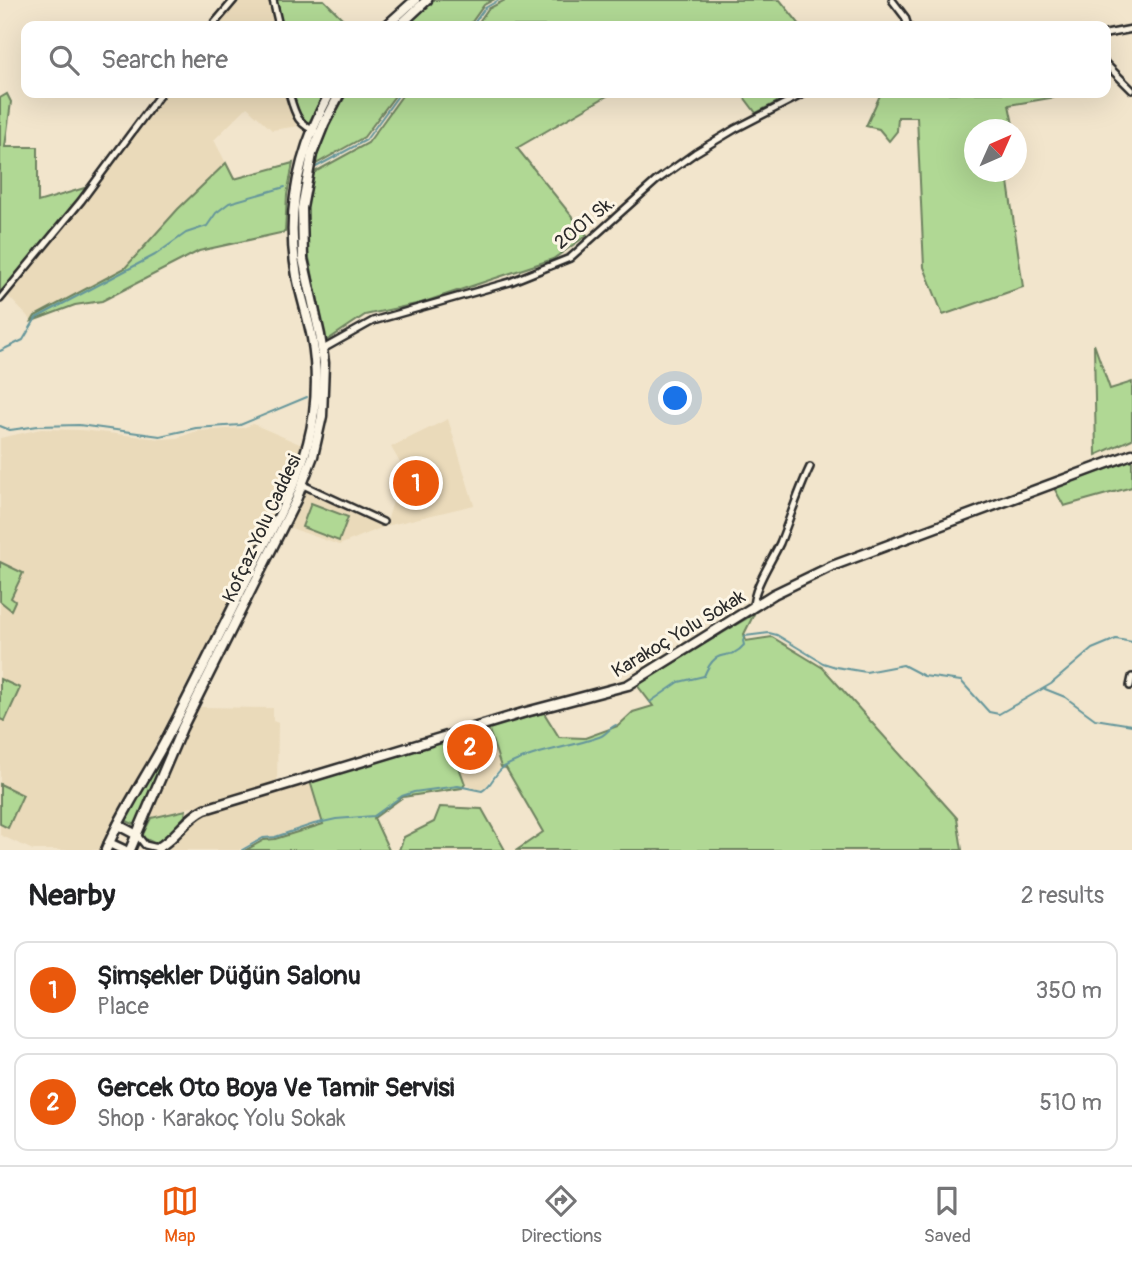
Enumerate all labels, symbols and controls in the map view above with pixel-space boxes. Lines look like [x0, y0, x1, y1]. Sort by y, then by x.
search box [21, 21, 1111, 98]
icon: search [45, 41, 83, 79]
text: Search here [101, 44, 228, 76]
north arrow [964, 119, 1027, 182]
street label: 2001 Sk. [549, 191, 620, 255]
your location [658, 381, 692, 415]
street label: Kofçaz Yolu Caddesi [217, 451, 307, 606]
pin: 1 [393, 457, 439, 509]
street label: Karakoç Yolu Sokak [607, 584, 750, 683]
pin: 2 [447, 721, 493, 773]
text: Nearby [28, 877, 115, 914]
text: 2 results [1021, 881, 1104, 910]
text: Şimşekler Düğün Salonu [97, 960, 361, 992]
text: 1 [49, 976, 58, 1005]
text: 350 m [1036, 976, 1102, 1005]
text: Place [97, 992, 149, 1021]
text: Gercek Oto Boya Ve Tamir Servisi [97, 1072, 454, 1104]
text: 2 [47, 1088, 59, 1117]
text: 510 m [1039, 1088, 1102, 1117]
text: Shop · Karakoç Yolu Sokak [97, 1104, 346, 1133]
tab: Map [161, 1182, 199, 1248]
tab: Directions [521, 1182, 602, 1248]
tab: Saved [924, 1182, 971, 1248]

